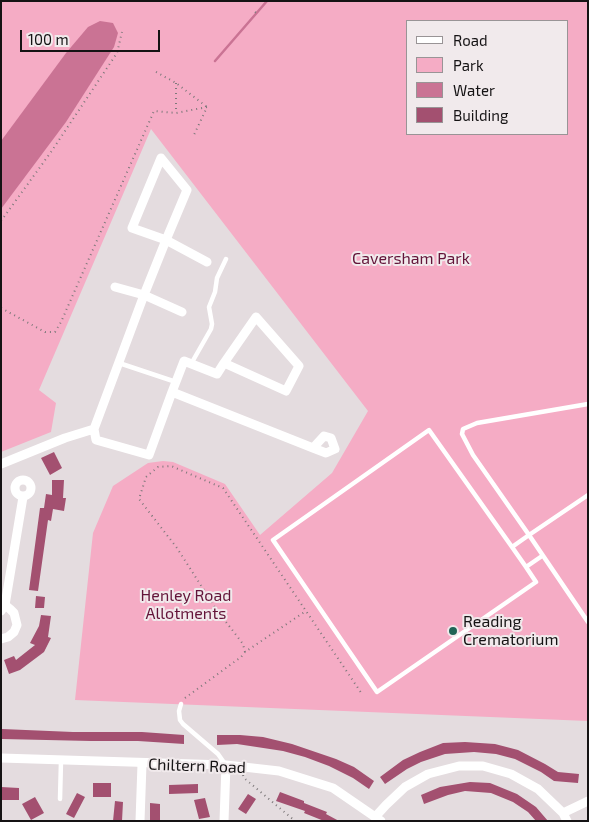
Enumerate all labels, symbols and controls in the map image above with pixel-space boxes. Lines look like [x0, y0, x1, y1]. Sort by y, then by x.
scale bar [22, 20, 162, 52]
legend [406, 20, 569, 135]
text: 100 m [28, 30, 69, 48]
text: Road [453, 31, 488, 49]
text: Park [453, 56, 484, 74]
text: Water [453, 81, 495, 99]
text: Building [453, 106, 508, 124]
park label: Caversham Park [352, 249, 470, 269]
park label: Henley Road Allotments [141, 586, 231, 624]
place label: Reading Crematorium [463, 612, 558, 650]
marker: Reading Crematorium [447, 625, 459, 637]
street label: Chiltern Road [148, 755, 246, 777]

